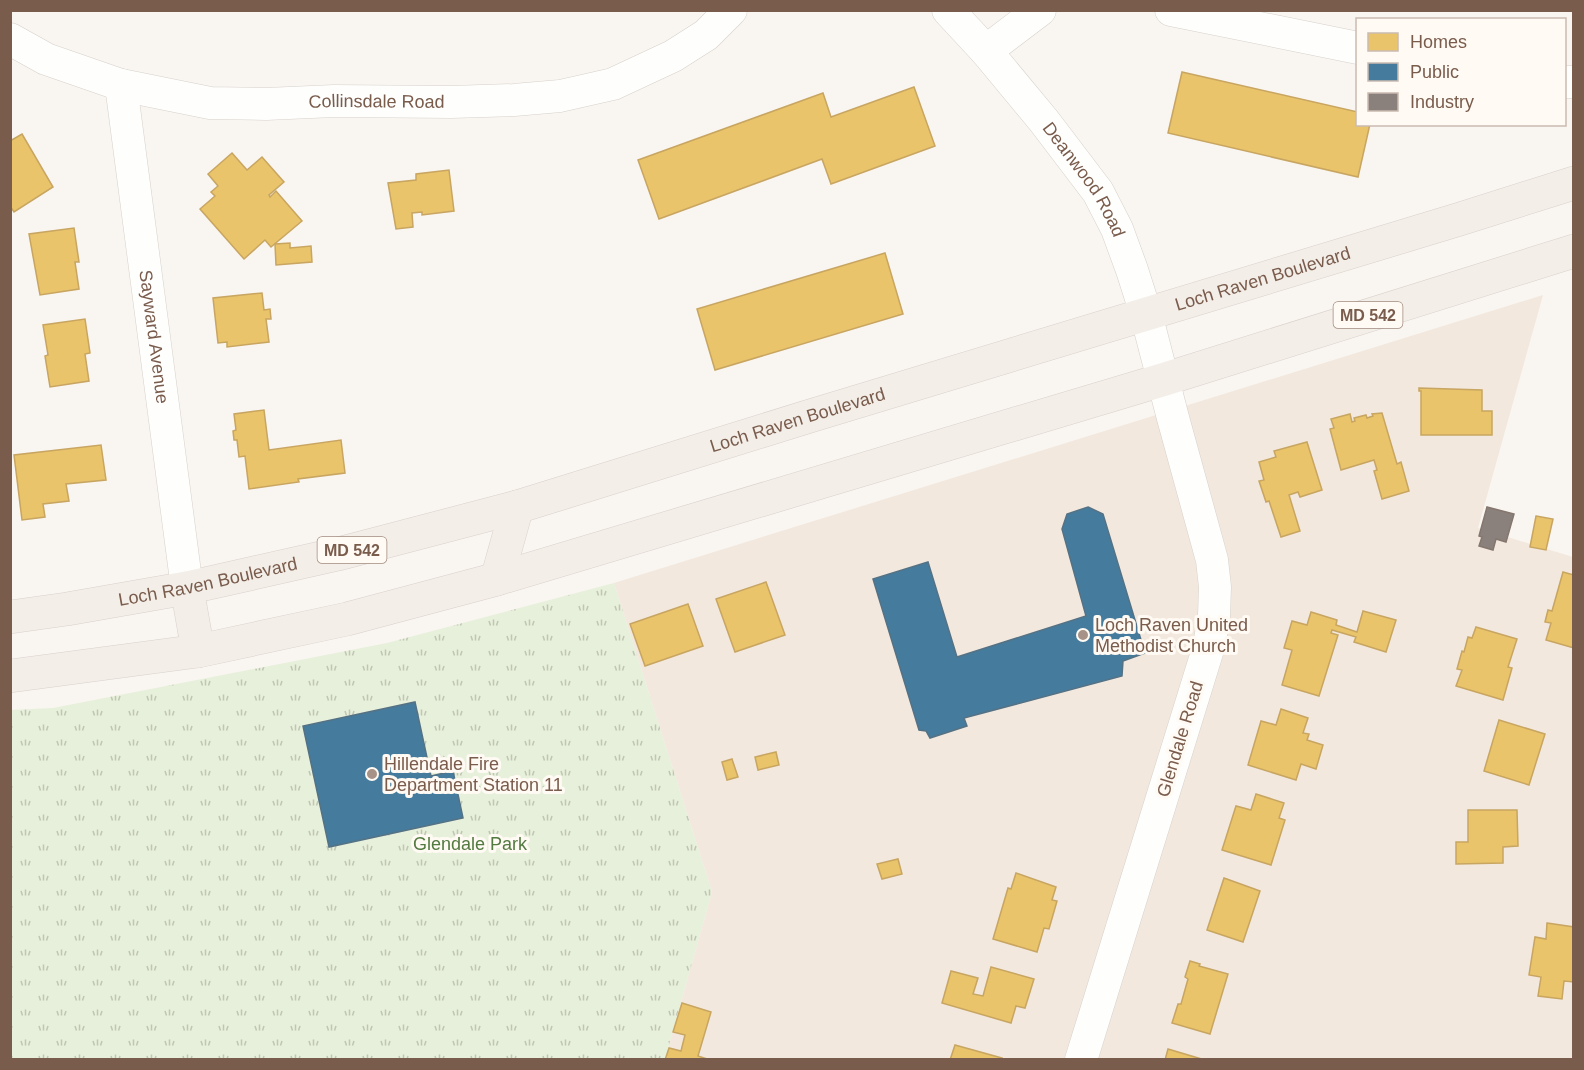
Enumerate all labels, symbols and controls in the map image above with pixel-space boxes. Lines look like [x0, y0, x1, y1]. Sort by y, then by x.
legend [1356, 18, 1566, 126]
text: Homes [1410, 32, 1467, 52]
text: Public [1410, 62, 1459, 82]
street label: Collinsdale Road [308, 91, 445, 112]
text: Industry [1410, 92, 1474, 112]
street label: Deanwood Road [1039, 118, 1129, 239]
street label: Loch Raven Boulevard [1173, 243, 1353, 315]
street label: Sayward Avenue [135, 269, 173, 405]
road number: MD 542 [1334, 302, 1402, 328]
street label: Loch Raven Boulevard [708, 384, 888, 456]
road number: MD 542 [318, 537, 386, 563]
street label: Loch Raven Boulevard [117, 553, 299, 610]
place label: Loch Raven United Methodist Church [1095, 615, 1248, 656]
marker: Loch Raven United Methodist Church [1076, 628, 1090, 642]
street label: Glendale Road [1153, 679, 1207, 799]
place label: Hillendale Fire Department Station 11 [384, 754, 563, 795]
marker: Hillendale Fire Department Station 11 [365, 767, 379, 781]
park label: Glendale Park [413, 834, 528, 854]

